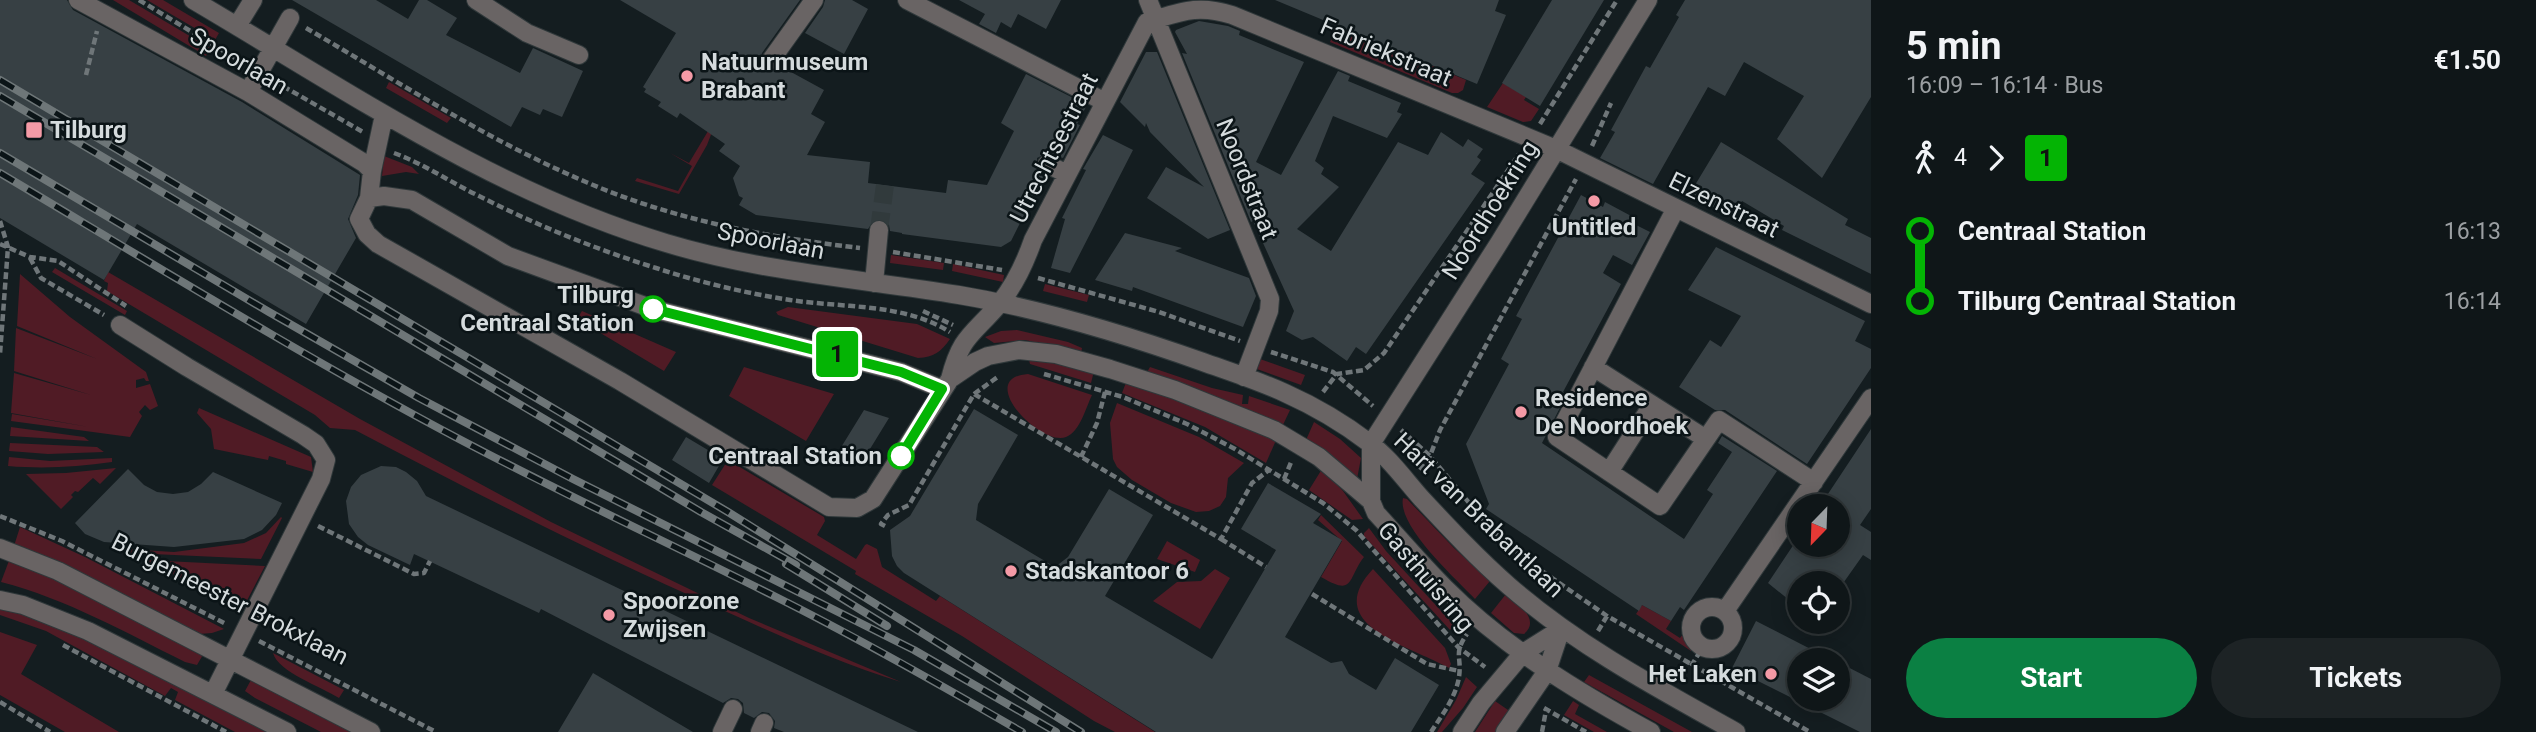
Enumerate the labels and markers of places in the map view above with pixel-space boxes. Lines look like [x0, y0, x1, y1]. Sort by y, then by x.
place label: Natuurmuseum Brabant [701, 48, 868, 104]
marker: Natuurmuseum Brabant [679, 68, 695, 84]
place label: Tilburg [50, 116, 127, 144]
marker: Tilburg [24, 120, 44, 140]
marker: Untitled [1586, 193, 1602, 209]
place label: Untitled [1552, 213, 1636, 241]
place label: Tilburg Centraal Station [460, 281, 634, 337]
marker: Tilburg Centraal Station [640, 296, 666, 322]
place label: Residence De Noordhoek [1535, 384, 1690, 440]
marker: Residence De Noordhoek [1513, 404, 1529, 420]
place label: Centraal Station [708, 442, 882, 470]
marker: Centraal Station [888, 443, 914, 469]
place label: Stadskantoor 6 [1025, 557, 1189, 585]
marker: Stadskantoor 6 [1003, 563, 1019, 579]
place label: Spoorzone Zwijsen [623, 587, 739, 643]
marker: Spoorzone Zwijsen [601, 607, 617, 623]
place label: Het Laken [1648, 660, 1757, 688]
marker: Het Laken [1763, 666, 1779, 682]

